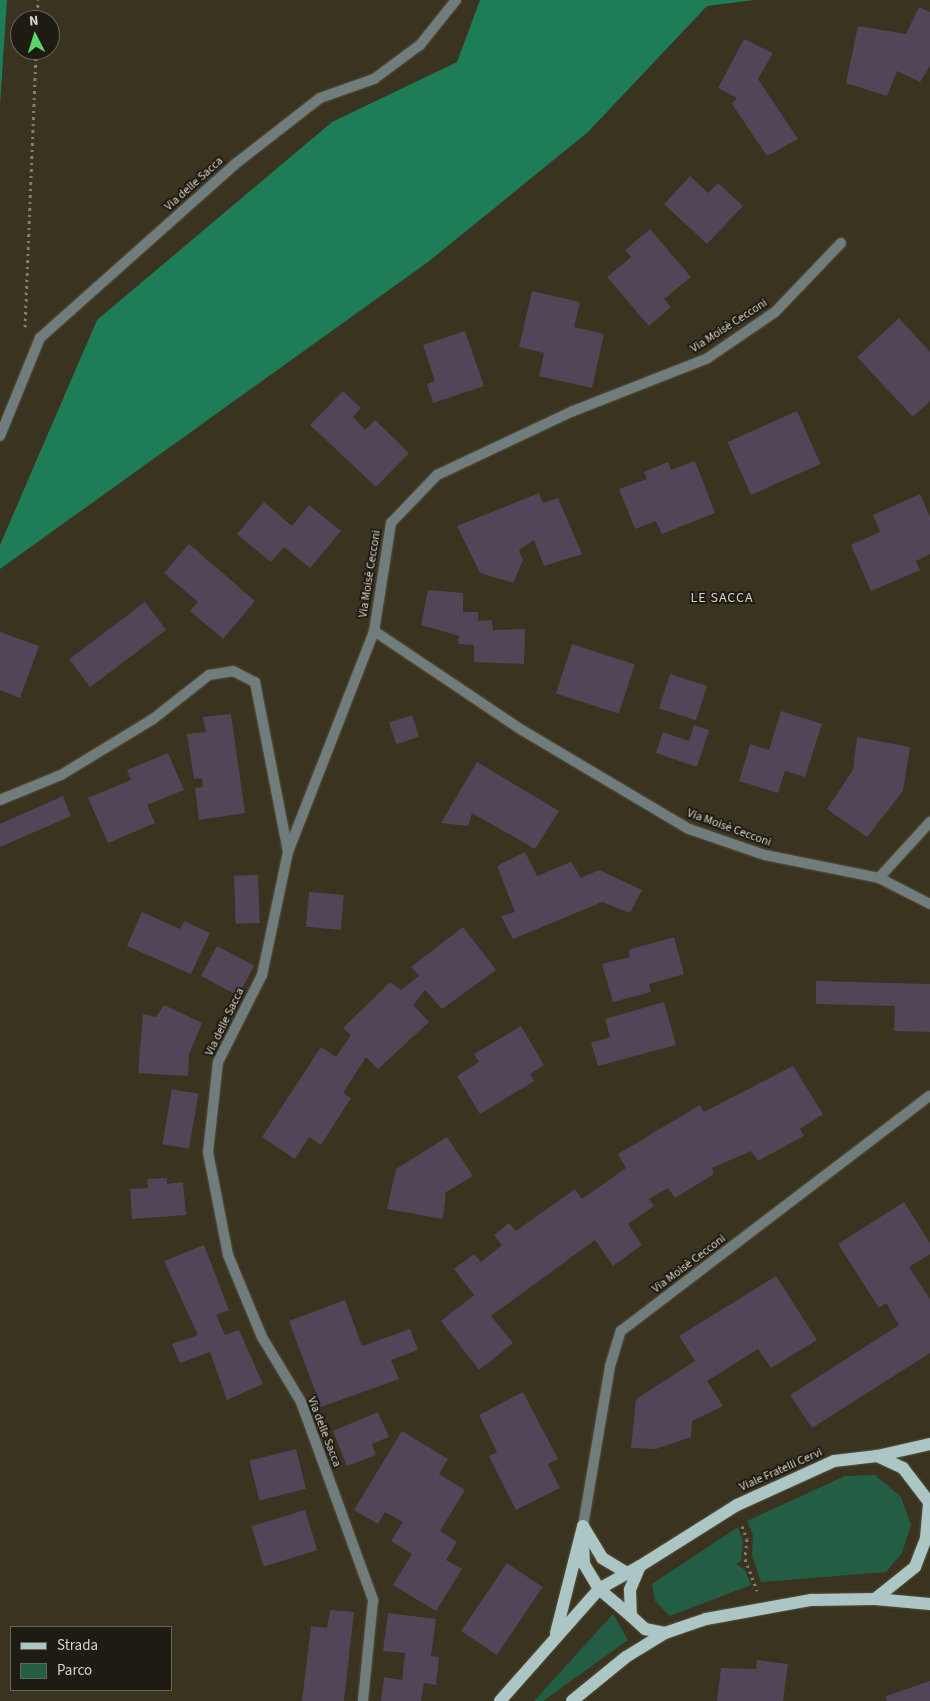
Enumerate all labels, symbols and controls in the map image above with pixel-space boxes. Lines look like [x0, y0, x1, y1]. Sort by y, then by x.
north arrow [10, 10, 60, 60]
text: N [28, 11, 39, 31]
street label: Via delle Sacca [162, 154, 226, 214]
street label: Via Moisè Cecconi [688, 296, 770, 356]
street label: Via Moisè Cecconi [356, 529, 384, 619]
district label: LE SACCA [689, 590, 755, 606]
street label: Via Moisè Cecconi [685, 806, 773, 850]
street label: Via delle Sacca [202, 986, 248, 1058]
street label: Via Moisè Cecconi [649, 1232, 729, 1296]
street label: Via delle Sacca [304, 1395, 344, 1469]
street label: Viale Fratelli Cervi [737, 1445, 825, 1495]
legend [10, 1626, 172, 1691]
text: Strada [57, 1635, 98, 1656]
text: Parco [57, 1660, 92, 1681]

